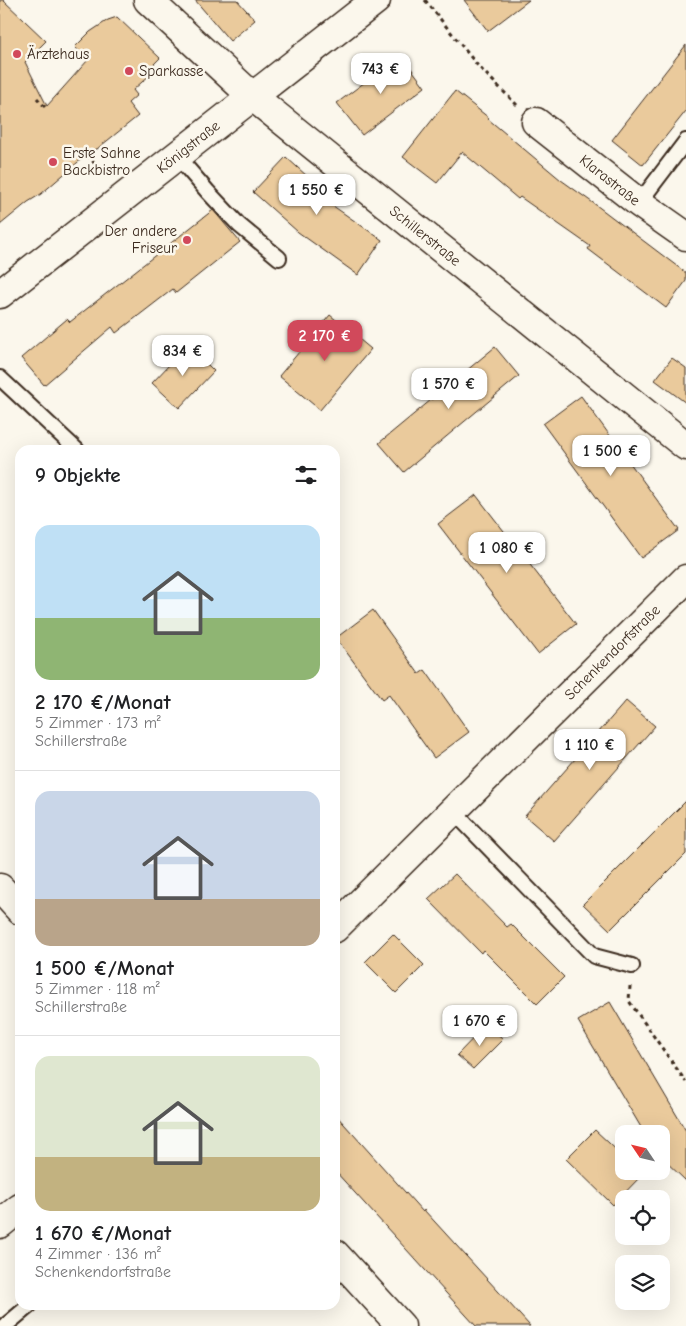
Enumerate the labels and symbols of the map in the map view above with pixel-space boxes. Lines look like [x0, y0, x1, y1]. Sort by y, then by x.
place label: Ärztehaus [27, 45, 89, 63]
marker: Ärztehaus [11, 48, 23, 60]
pin: 743 € [346, 52, 416, 95]
place label: Sparkasse [139, 62, 204, 80]
marker: Sparkasse [123, 65, 135, 77]
street label: Königstraße [153, 116, 224, 177]
place label: Erste Sahne Backbistro [63, 144, 141, 179]
street label: Klarastraße [576, 151, 644, 210]
marker: Erste Sahne Backbistro [47, 156, 59, 168]
pin: 1 550 € [271, 174, 363, 216]
street label: Schillerstraße [386, 202, 465, 270]
place label: Der andere Friseur [104, 222, 177, 257]
marker: Der andere Friseur [181, 234, 193, 246]
pin: 2 170 € [279, 320, 371, 362]
pin: 834 € [148, 334, 218, 377]
pin: 1 570 € [403, 368, 495, 410]
pin: 1 500 € [565, 434, 657, 477]
pin: 1 080 € [461, 532, 553, 574]
street label: Schenkendorfstraße [561, 601, 664, 704]
pin: 1 110 € [544, 728, 636, 771]
pin: 1 670 € [434, 1004, 526, 1047]
north arrow [615, 1125, 670, 1180]

